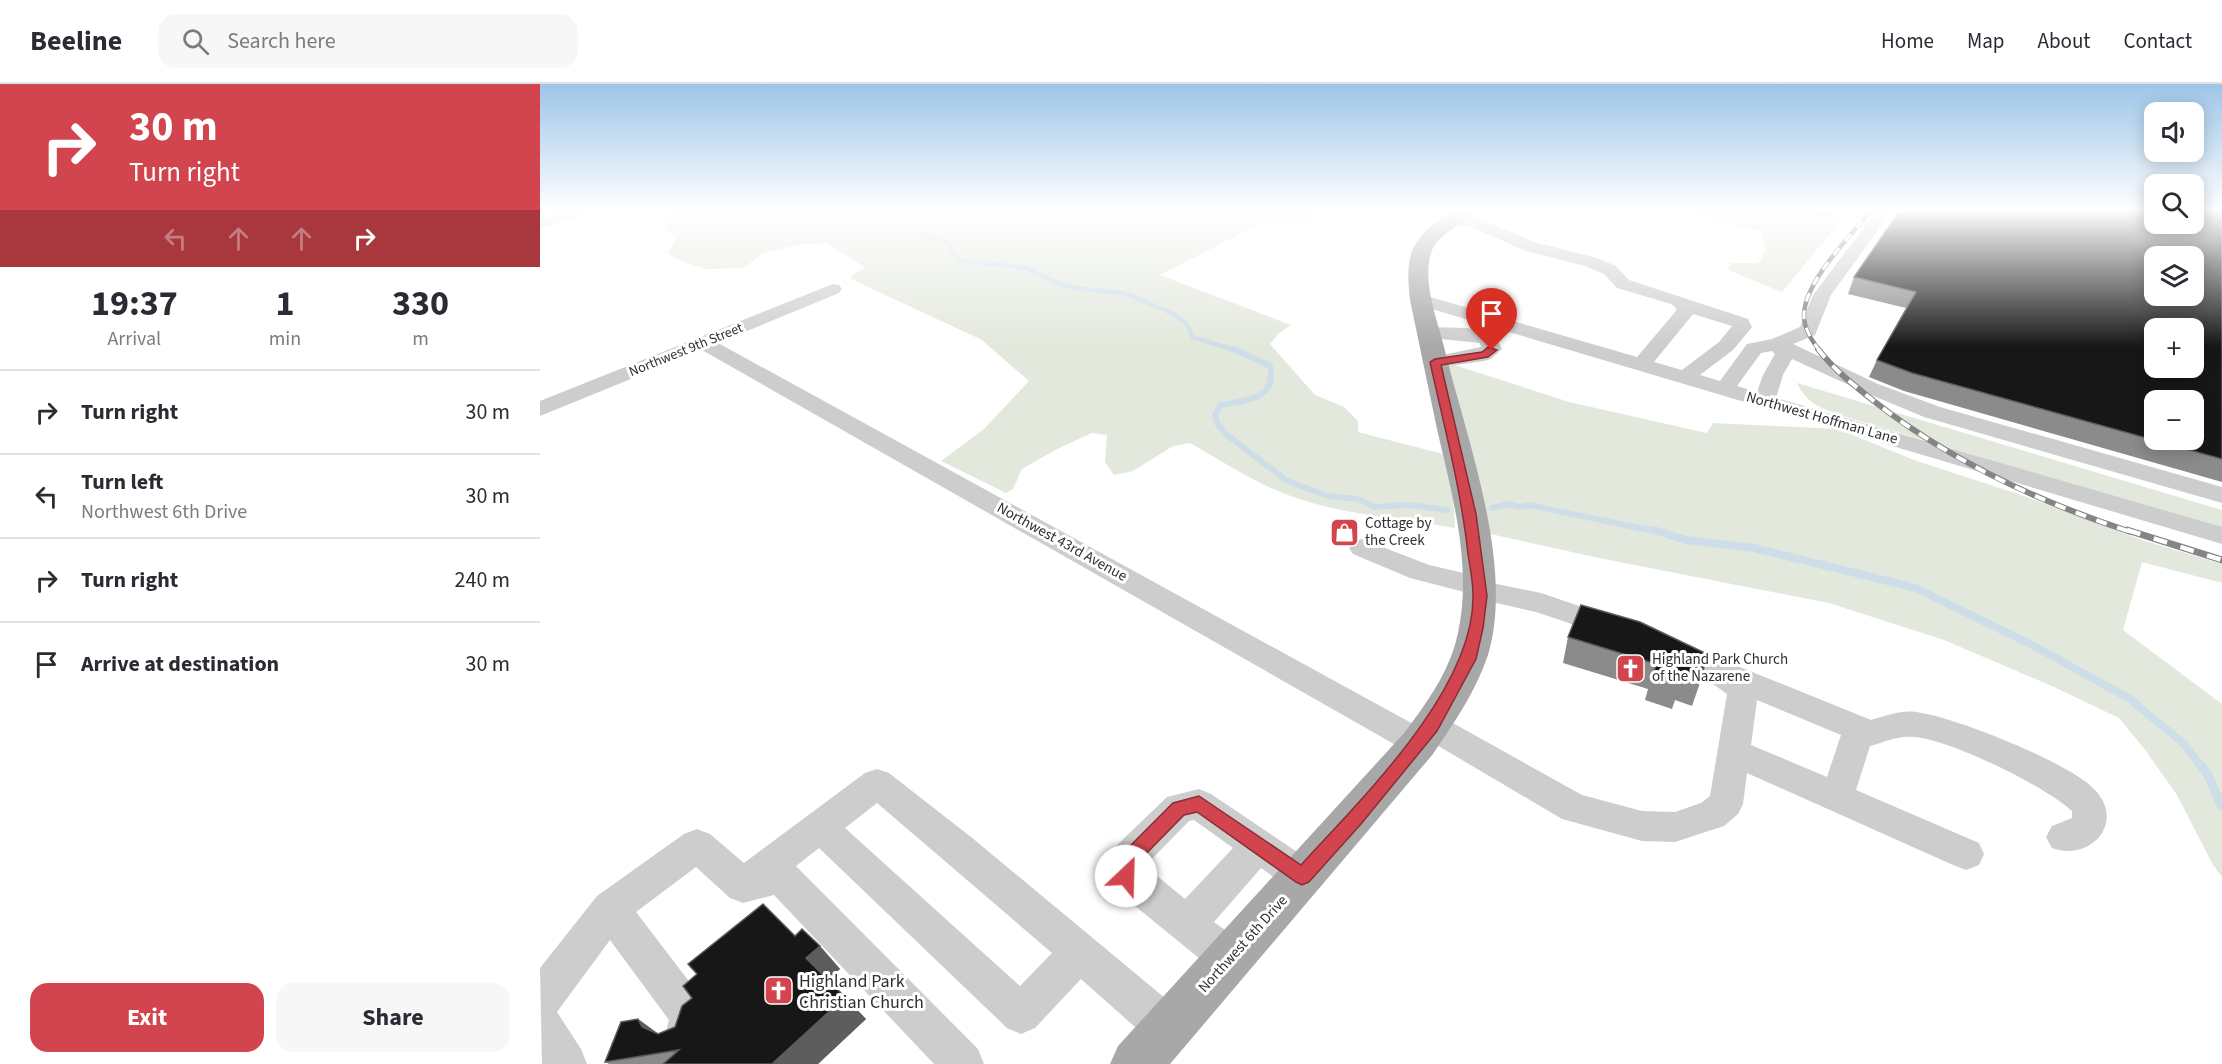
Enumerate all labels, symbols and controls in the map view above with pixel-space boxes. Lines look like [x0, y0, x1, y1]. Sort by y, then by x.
search box [158, 14, 578, 68]
text: Beeline [30, 21, 122, 61]
icon: search [179, 25, 212, 58]
text: Search here [227, 25, 336, 57]
text: Home [1881, 26, 1934, 56]
text: Map [1967, 26, 2005, 56]
text: About [2038, 26, 2090, 56]
text: Contact [2123, 26, 2192, 56]
text: 30 m [129, 97, 218, 157]
map controls [2144, 102, 2204, 450]
button: sound [2144, 102, 2204, 162]
icon: right [30, 108, 108, 186]
text: Turn right [129, 153, 240, 192]
button: search [2144, 174, 2204, 234]
icon: left [159, 222, 192, 255]
icon: ahead [222, 222, 255, 255]
icon: ahead [285, 222, 318, 255]
icon: right [348, 222, 381, 255]
button: layers [2144, 246, 2204, 306]
text: 19:37 [91, 278, 178, 329]
text: 1 [275, 278, 294, 329]
text: 330 [392, 278, 449, 329]
pin [1466, 288, 1517, 350]
icon: arrive [1475, 297, 1508, 330]
street label: Northwest 9th Street [626, 318, 746, 382]
button: + [2144, 318, 2204, 378]
text: Arrival [107, 325, 161, 353]
text: min [269, 325, 301, 353]
text: m [412, 325, 429, 353]
street label: Northwest Hoffman Lane [1744, 386, 1900, 450]
button: − [2144, 390, 2204, 450]
icon: right [30, 396, 63, 429]
text: Turn right [81, 396, 178, 428]
text: 30 m [465, 396, 510, 428]
text: Turn left [81, 466, 163, 498]
icon: left [30, 480, 63, 513]
text: 30 m [465, 480, 510, 512]
street label: Northwest 43rd Avenue [993, 497, 1131, 587]
text: Northwest 6th Drive [81, 498, 247, 526]
place label: Cottage by the Creek [1365, 513, 1432, 551]
shop icon: Cottage by the Creek [1328, 516, 1360, 548]
icon: right [30, 564, 63, 597]
text: Turn right [81, 564, 178, 596]
text: 240 m [455, 564, 510, 596]
icon: arrive [30, 648, 63, 681]
text: Arrive at destination [81, 648, 279, 680]
text: 30 m [465, 648, 510, 680]
place label: Highland Park Church of the Nazarene [1652, 649, 1788, 687]
church icon: Highland Park Church of the Nazarene [1615, 652, 1647, 684]
position arrow [1094, 844, 1158, 908]
street label: Northwest 6th Drive [1193, 891, 1293, 997]
place label: Highland Park Christian Church [799, 969, 924, 1015]
church icon: Highland Park Christian Church [762, 975, 794, 1007]
button: Exit [30, 983, 264, 1052]
button: Share [276, 983, 510, 1052]

